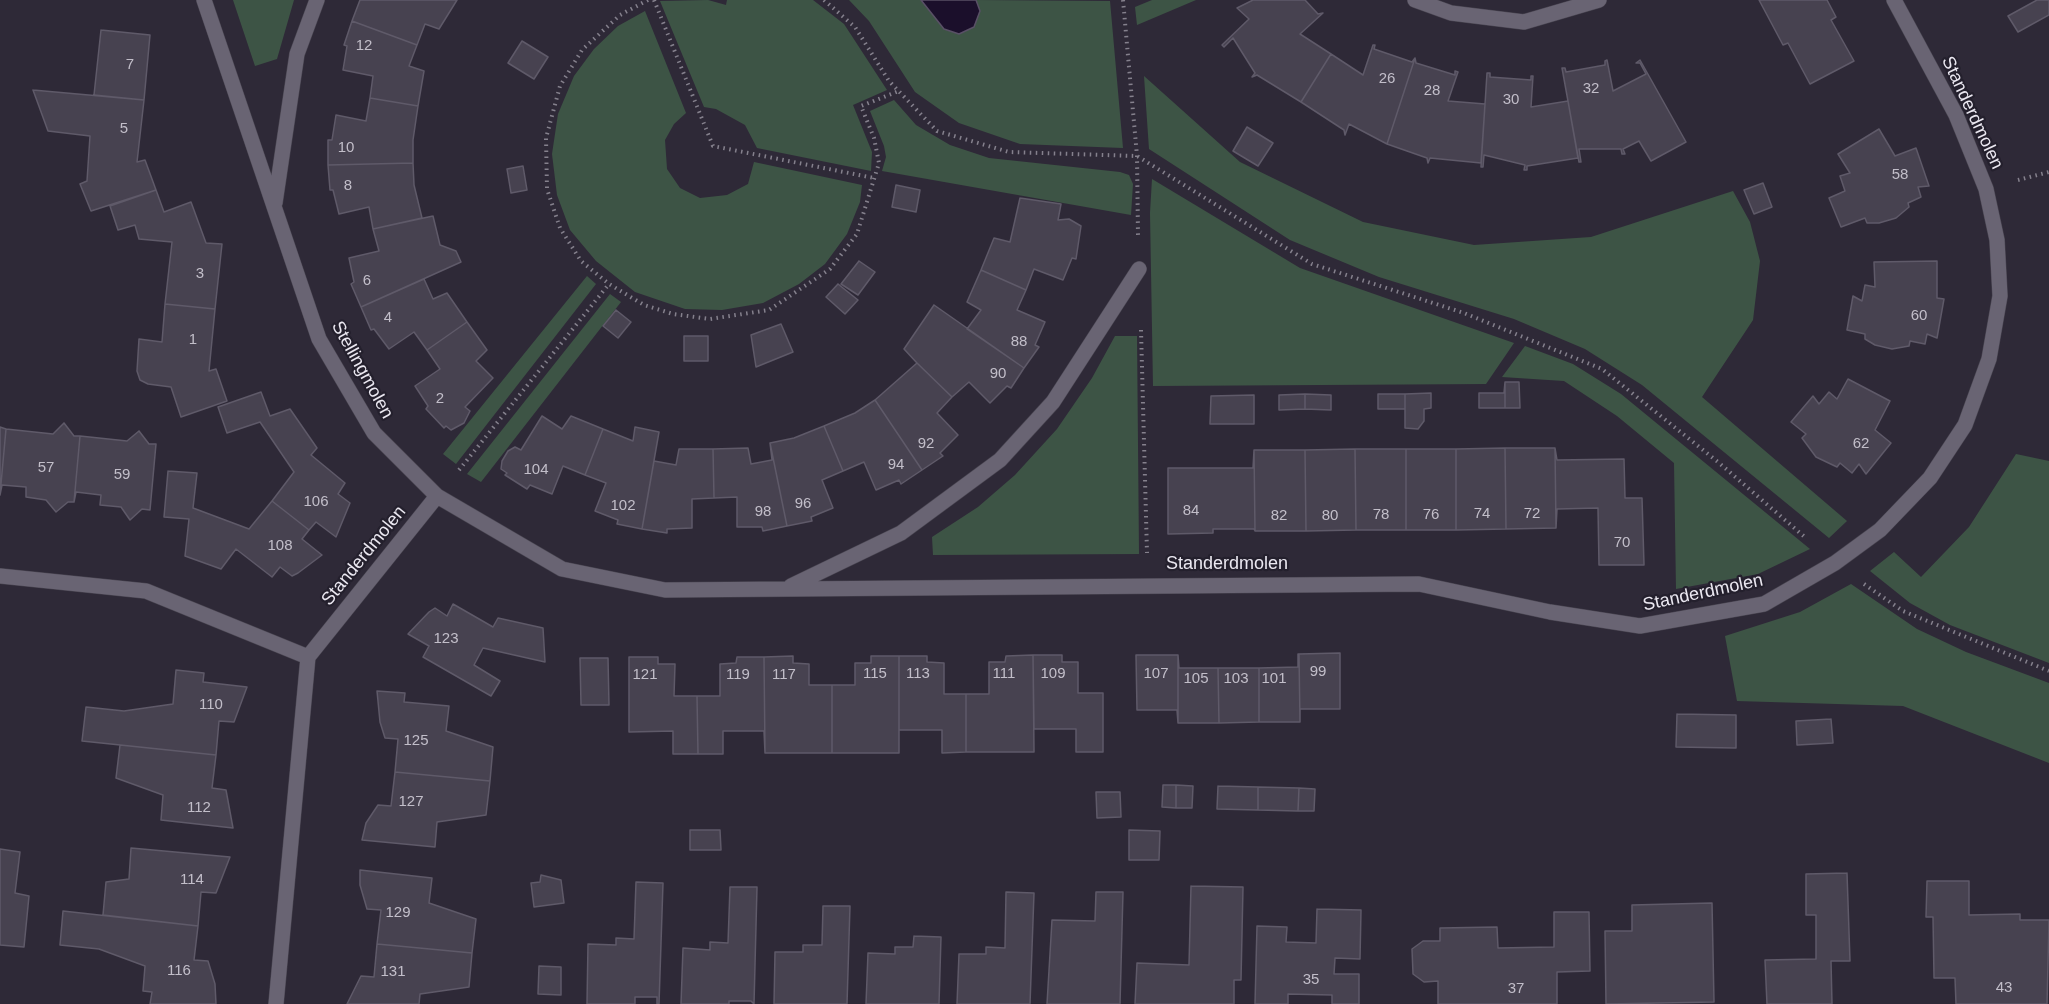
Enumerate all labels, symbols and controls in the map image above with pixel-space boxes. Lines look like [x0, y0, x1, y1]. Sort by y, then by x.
house number: 12 [356, 37, 372, 55]
street label: Standerdmolen [1936, 53, 2008, 173]
house number: 7 [126, 56, 134, 74]
house number: 26 [1379, 70, 1395, 88]
house number: 32 [1583, 80, 1599, 98]
house number: 28 [1424, 82, 1440, 100]
house number: 30 [1503, 91, 1519, 109]
house number: 5 [120, 120, 128, 138]
house number: 10 [338, 139, 354, 157]
house number: 58 [1892, 166, 1908, 184]
house number: 8 [344, 177, 352, 195]
house number: 3 [196, 265, 204, 283]
house number: 6 [363, 272, 371, 290]
house number: 60 [1911, 307, 1927, 325]
house number: 4 [384, 309, 392, 327]
street label: Stellingmolen [326, 318, 398, 422]
house number: 1 [189, 331, 197, 349]
house number: 88 [1011, 333, 1027, 351]
house number: 90 [990, 365, 1006, 383]
house number: 2 [436, 390, 444, 408]
house number: 92 [918, 435, 934, 453]
house number: 62 [1853, 435, 1869, 453]
house number: 94 [888, 456, 904, 474]
house number: 57 [38, 459, 54, 477]
house number: 104 [523, 461, 549, 479]
house number: 59 [114, 466, 130, 484]
house number: 106 [303, 493, 329, 511]
house number: 96 [795, 495, 811, 513]
house number: 102 [610, 497, 636, 515]
street label: Standerdmolen [317, 502, 411, 610]
house number: 84 [1183, 502, 1199, 520]
house number: 98 [755, 503, 771, 521]
house number: 74 [1474, 505, 1490, 523]
house number: 72 [1524, 505, 1540, 523]
house number: 78 [1373, 506, 1389, 524]
house number: 76 [1423, 506, 1439, 524]
house number: 82 [1271, 507, 1287, 525]
house number: 80 [1322, 507, 1338, 525]
house number: 70 [1614, 534, 1630, 552]
house number: 108 [267, 537, 293, 555]
street label: Standerdmolen [1166, 553, 1288, 575]
street label: Standerdmolen [1641, 570, 1765, 616]
house number: 123 [433, 630, 459, 648]
house number: 99 [1310, 663, 1326, 681]
house number: 115 [863, 665, 887, 683]
house number: 113 [906, 665, 930, 683]
house number: 111 [993, 665, 1015, 683]
house number: 109 [1040, 665, 1066, 683]
house number: 107 [1143, 665, 1169, 683]
house number: 121 [632, 666, 658, 684]
house number: 119 [726, 666, 750, 684]
house number: 117 [772, 666, 796, 684]
house number: 105 [1183, 670, 1209, 688]
house number: 103 [1223, 670, 1249, 688]
house number: 101 [1261, 670, 1287, 688]
house number: 110 [199, 696, 223, 714]
house number: 125 [403, 732, 429, 750]
house number: 127 [398, 793, 424, 811]
house number: 112 [187, 799, 211, 817]
house number: 114 [180, 871, 204, 889]
house number: 129 [385, 904, 411, 922]
house number: 116 [167, 962, 191, 980]
house number: 131 [380, 963, 406, 981]
house number: 35 [1303, 971, 1319, 989]
house number: 43 [1996, 979, 2012, 997]
house number: 37 [1508, 980, 1524, 998]

